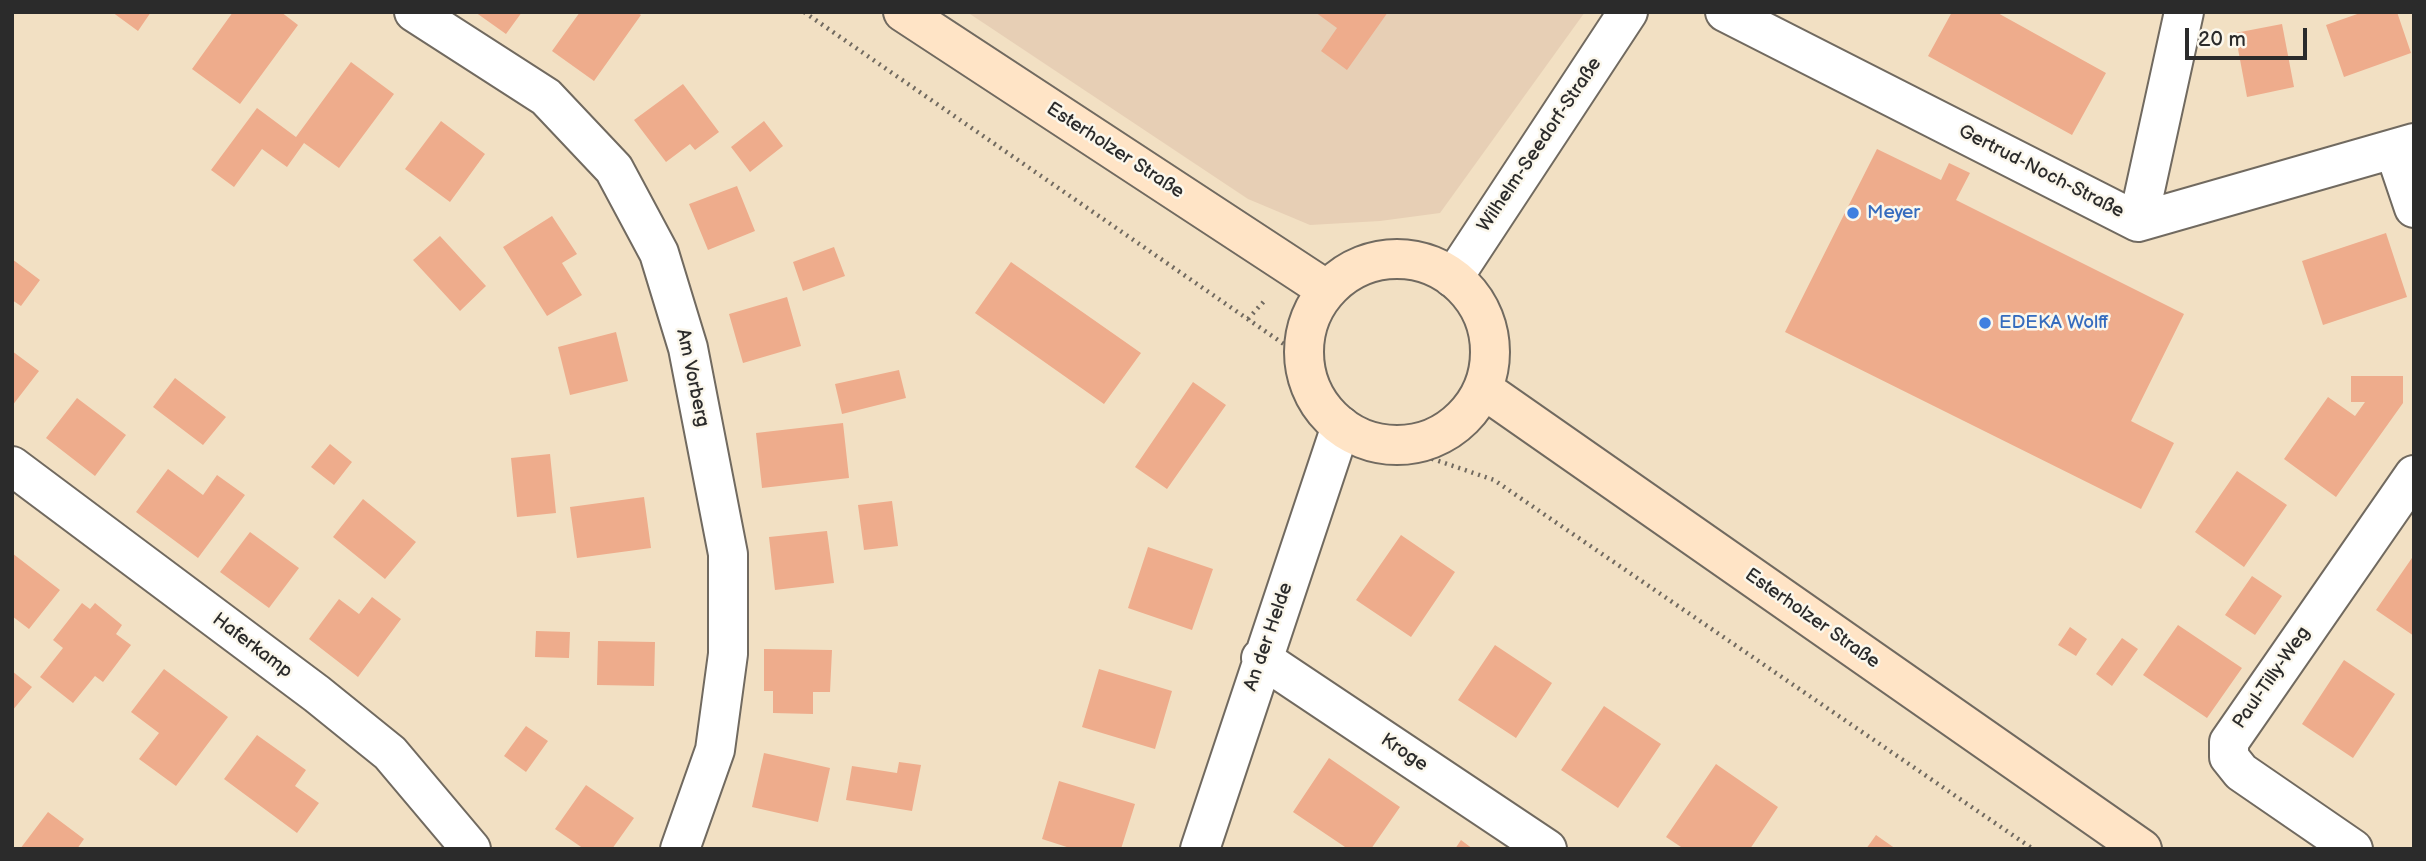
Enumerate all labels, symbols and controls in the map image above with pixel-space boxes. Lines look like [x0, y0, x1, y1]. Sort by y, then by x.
scale bar [2188, 14, 2310, 58]
text: 20 m [2198, 27, 2246, 52]
street label: Wilhelm-Seedorf-Straße [1473, 53, 1607, 237]
street label: Esterholzer Straße [1042, 98, 1188, 204]
street label: Gertrud-Noch-Straße [1954, 120, 2128, 224]
place label: Meyer [1867, 202, 1920, 224]
marker: Meyer [1845, 205, 1861, 221]
place label: EDEKA Wolff [1999, 312, 2108, 334]
marker: EDEKA Wolff [1977, 315, 1993, 331]
street label: Am Vorberg [670, 327, 714, 429]
street label: Esterholzer Straße [1740, 564, 1884, 674]
street label: An der Helde [1240, 580, 1298, 694]
street label: Haferkamp [207, 608, 297, 684]
street label: Paul-Tilly-Weg [2228, 623, 2316, 733]
street label: Kroge [1376, 729, 1432, 777]

